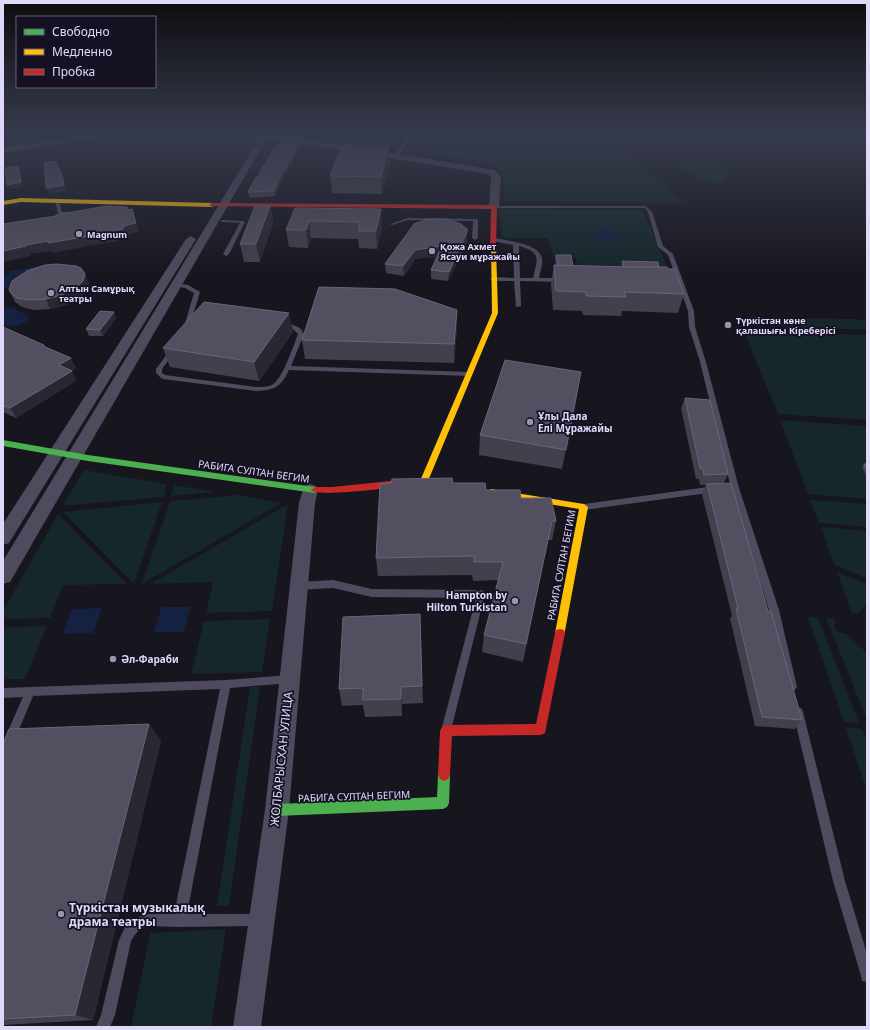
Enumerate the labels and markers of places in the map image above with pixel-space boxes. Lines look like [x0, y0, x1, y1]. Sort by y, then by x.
place label: Magnum [87, 228, 127, 241]
marker: Magnum [74, 229, 84, 239]
place label: Қожа Ахмет Ясауи мұражайы [440, 240, 520, 263]
marker: Қожа Ахмет Ясауи мұражайы [427, 246, 437, 256]
place label: Алтын Самұрық театры [59, 282, 135, 305]
marker: Алтын Самұрық театры [46, 288, 56, 298]
place label: Түркістан көне қалашығы Кіреберісі [736, 314, 836, 337]
marker: Түркістан көне қалашығы Кіреберісі [723, 320, 733, 330]
place label: Ұлы Дала Елі Мұражайы [538, 409, 613, 435]
marker: Ұлы Дала Елі Мұражайы [525, 417, 535, 427]
place label: Hampton by Hilton Turkistan [426, 588, 507, 614]
marker: Hampton by Hilton Turkistan [510, 596, 520, 606]
place label: Әл-Фараби [121, 652, 179, 666]
marker: Әл-Фараби [108, 654, 118, 664]
place label: Түркістан музыкалық драма театры [69, 899, 205, 930]
marker: Түркістан музыкалық драма театры [56, 909, 66, 919]

